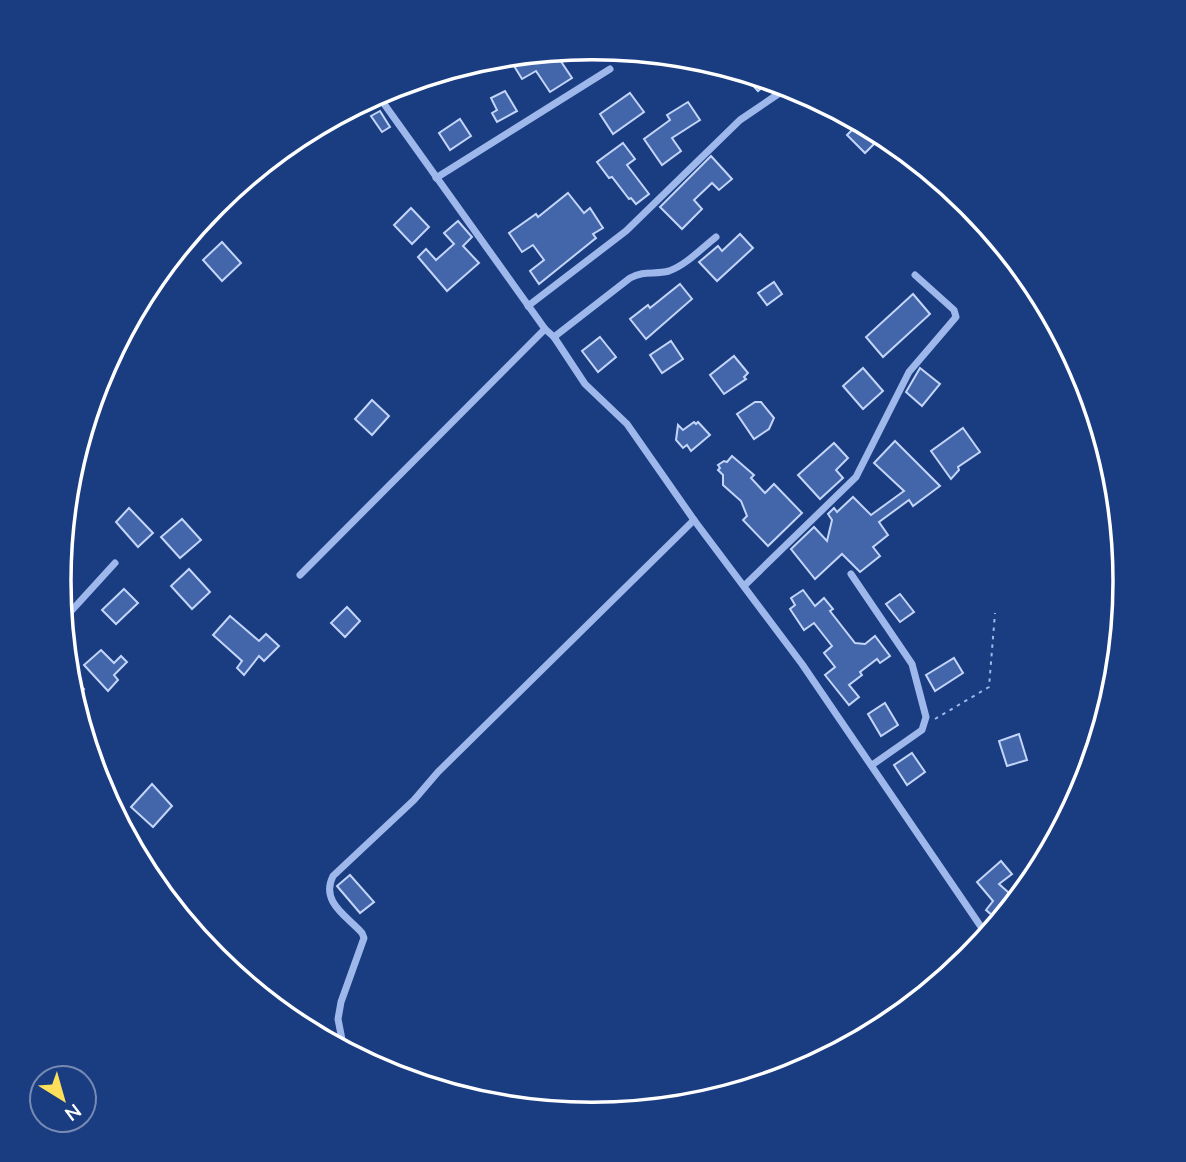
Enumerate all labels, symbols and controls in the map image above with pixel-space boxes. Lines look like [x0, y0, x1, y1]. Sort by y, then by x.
north arrow [28, 1064, 98, 1134]
text: N [60, 1099, 86, 1126]

